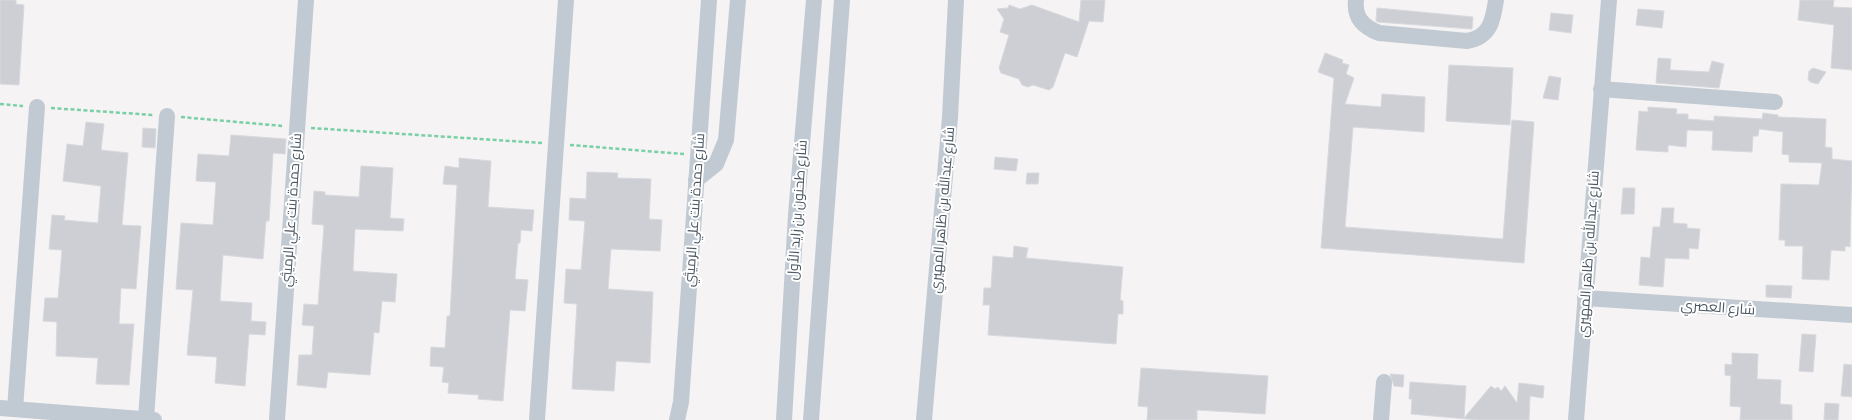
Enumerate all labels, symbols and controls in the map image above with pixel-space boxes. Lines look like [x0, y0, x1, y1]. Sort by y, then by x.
street label: شارع عبدالله بن ظاهر المهيري [925, 126, 961, 294]
street label: شارع حمدة بنت علي الرميثي [276, 132, 308, 288]
street label: شارع حمدة بنت علي الرميثي [679, 132, 711, 288]
street label: شارع طحنون بن زايد الأول [782, 139, 811, 281]
street label: شارع عبدالله بن ظاهر المهيري [1572, 170, 1606, 338]
street label: شارع العصري [1680, 294, 1756, 322]

